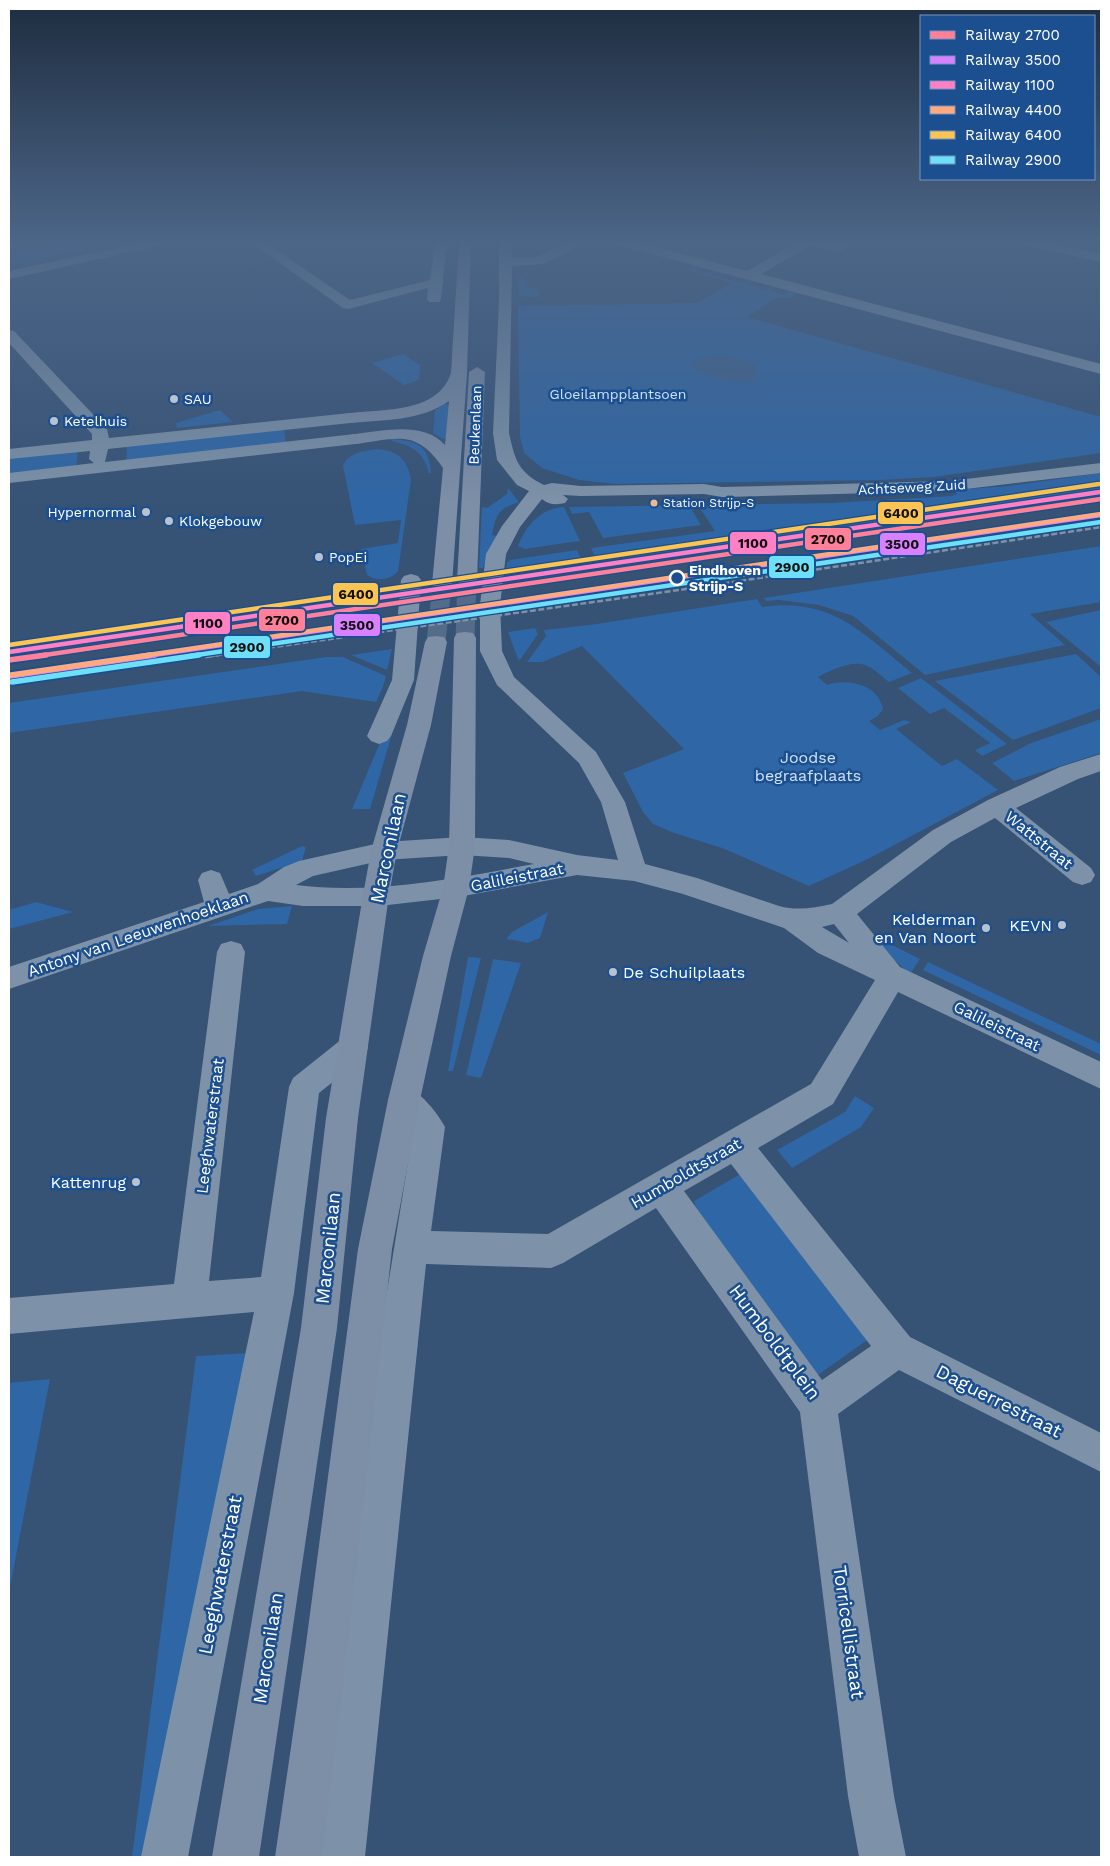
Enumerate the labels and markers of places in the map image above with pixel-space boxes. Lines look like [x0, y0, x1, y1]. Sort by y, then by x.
place label: SAU [184, 391, 212, 407]
marker: SAU [168, 393, 180, 405]
place label: Ketelhuis [64, 413, 127, 429]
marker: Ketelhuis [48, 415, 60, 427]
place label: Station Strijp-S [663, 496, 754, 510]
marker: Station Strijp-S [649, 498, 659, 508]
place label: Hypernormal [48, 504, 137, 520]
marker: Hypernormal [140, 506, 152, 518]
place label: Klokgebouw [179, 513, 262, 529]
marker: Klokgebouw [163, 515, 175, 527]
place label: PopEi [329, 549, 367, 565]
marker: PopEi [313, 551, 325, 563]
place label: Eindhoven Strijp-S [689, 562, 761, 594]
marker: Eindhoven Strijp-S [669, 570, 685, 586]
place label: Kelderman en Van Noort [875, 910, 976, 947]
place label: KEVN [1009, 916, 1052, 935]
marker: KEVN [1056, 919, 1068, 931]
marker: Kelderman en Van Noort [980, 922, 992, 934]
place label: De Schuilplaats [623, 963, 745, 982]
marker: De Schuilplaats [607, 966, 619, 978]
place label: Kattenrug [51, 1173, 126, 1192]
marker: Kattenrug [130, 1176, 142, 1188]

